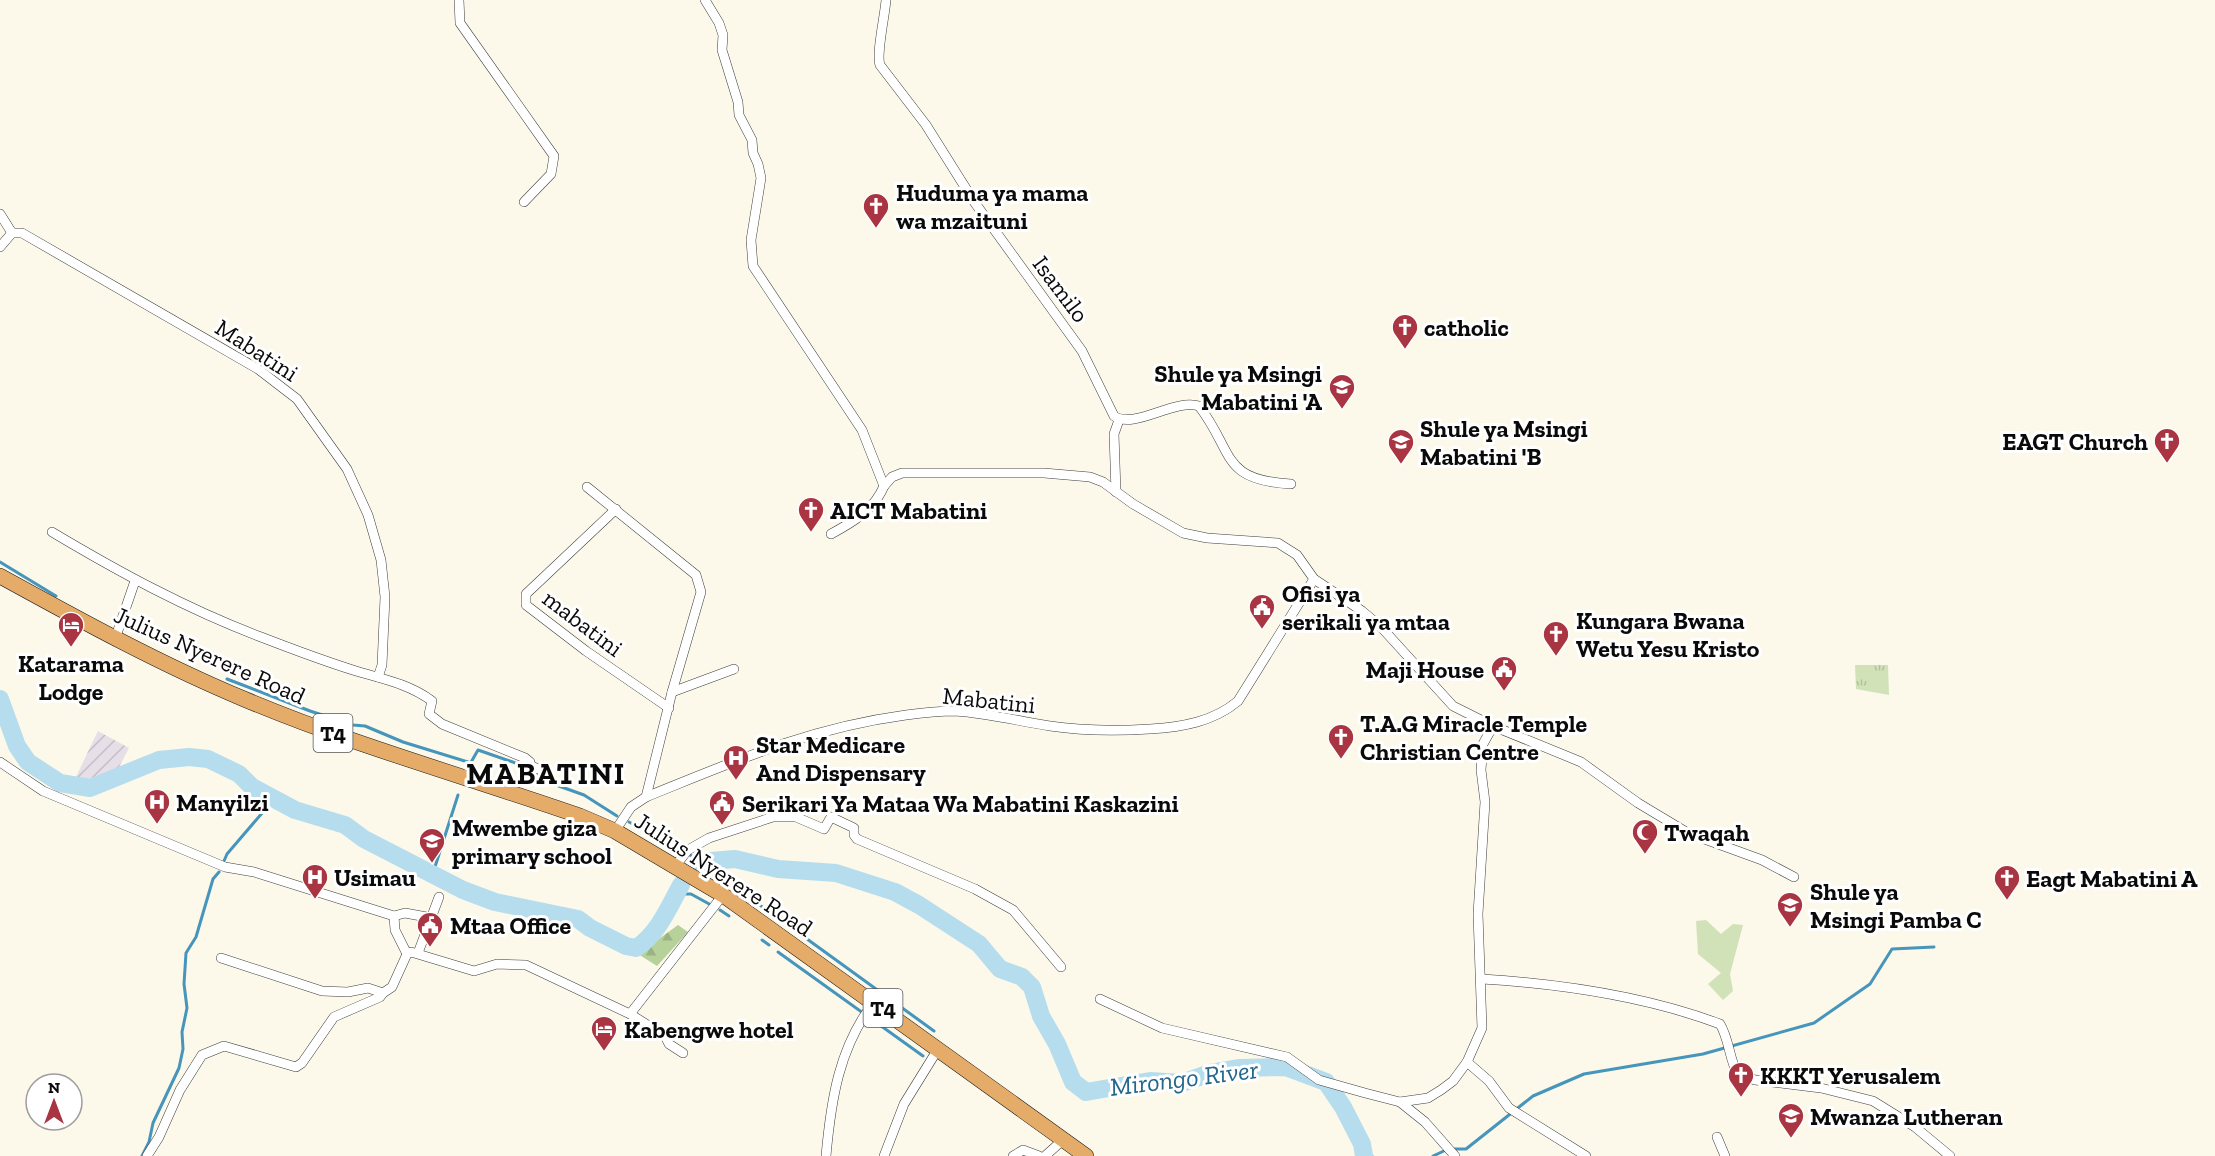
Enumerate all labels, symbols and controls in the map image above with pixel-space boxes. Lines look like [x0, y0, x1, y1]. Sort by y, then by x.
place label: Huduma ya mama wa mzaituni [896, 178, 1088, 235]
church icon: Huduma ya mama wa mzaituni [861, 191, 891, 229]
street label: Isamilo [1027, 250, 1095, 328]
church icon: catholic [1390, 312, 1420, 350]
street label: Mabatini [210, 313, 304, 388]
place label: catholic [1424, 313, 1509, 342]
place label: Shule ya Msingi Mabatini 'A [1154, 359, 1323, 416]
school or university icon: Shule ya Msingi Mabatini 'A [1327, 372, 1357, 410]
place label: Shule ya Msingi Mabatini 'B [1420, 414, 1588, 471]
church icon: EAGT Church [2152, 426, 2182, 464]
school or university icon: Shule ya Msingi Mabatini 'B [1386, 427, 1416, 465]
place label: EAGT Church [2002, 427, 2148, 456]
church icon: AICT Mabatini [796, 495, 826, 533]
place label: AICT Mabatini [830, 496, 987, 525]
place label: Ofisi ya serikali ya mtaa [1282, 579, 1450, 636]
street label: mabatini [537, 583, 629, 663]
public building icon: Ofisi ya serikali ya mtaa [1247, 592, 1277, 630]
street label: Julius Nyerere Road [110, 600, 310, 710]
place label: Kungara Bwana Wetu Yesu Kristo [1576, 606, 1760, 663]
hotel icon: Katarama Lodge [56, 610, 86, 648]
church icon: Kungara Bwana Wetu Yesu Kristo [1541, 619, 1571, 657]
place label: Katarama Lodge [18, 649, 124, 706]
public building icon: Maji House [1489, 654, 1519, 692]
place label: Maji House [1366, 655, 1484, 684]
street label: Mabatini [941, 681, 1037, 719]
place label: T.A.G Miracle Temple Christian Centre [1360, 709, 1588, 766]
road number: T4 [314, 714, 352, 752]
church icon: T.A.G Miracle Temple Christian Centre [1326, 722, 1356, 760]
place label: Star Medicare And Dispensary [756, 730, 926, 787]
hospital icon: Star Medicare And Dispensary [721, 743, 751, 781]
district label: MABATINI [466, 756, 626, 792]
hospital icon: Manyilzi [142, 787, 172, 825]
place label: Manyilzi [176, 788, 269, 817]
public building icon: Serikari Ya Mataa Wa Mabatini Kaskazini [707, 788, 737, 826]
place label: Serikari Ya Mataa Wa Mabatini Kaskazini [742, 789, 1179, 818]
street label: Julius Nyerere Road [630, 806, 818, 942]
place label: Mwembe giza primary school [452, 813, 612, 870]
mosque icon: Twaqah [1630, 817, 1660, 855]
place label: Twaqah [1664, 818, 1749, 847]
school or university icon: Mwembe giza primary school [417, 826, 447, 864]
hospital icon: Usimau [300, 862, 330, 900]
place label: Usimau [334, 863, 416, 892]
church icon: Eagt Mabatini A [1992, 863, 2022, 901]
place label: Eagt Mabatini A [2026, 864, 2198, 893]
place label: Shule ya Msingi Pamba C [1810, 877, 1982, 934]
school or university icon: Shule ya Msingi Pamba C [1775, 890, 1805, 928]
public building icon: Mtaa Office [415, 910, 445, 948]
place label: Mtaa Office [450, 911, 572, 940]
road number: T4 [864, 989, 902, 1027]
hotel icon: Kabengwe hotel [589, 1014, 619, 1052]
place label: Kabengwe hotel [624, 1015, 794, 1044]
water label: Mirongo River [1108, 1053, 1260, 1103]
church icon: KKKT Yerusalem [1726, 1060, 1756, 1098]
place label: KKKT Yerusalem [1760, 1061, 1941, 1090]
north arrow [24, 1072, 84, 1132]
text: N [48, 1078, 60, 1097]
school or university icon: Mwanza Lutheran [1776, 1101, 1806, 1139]
place label: Mwanza Lutheran [1810, 1102, 2003, 1131]

